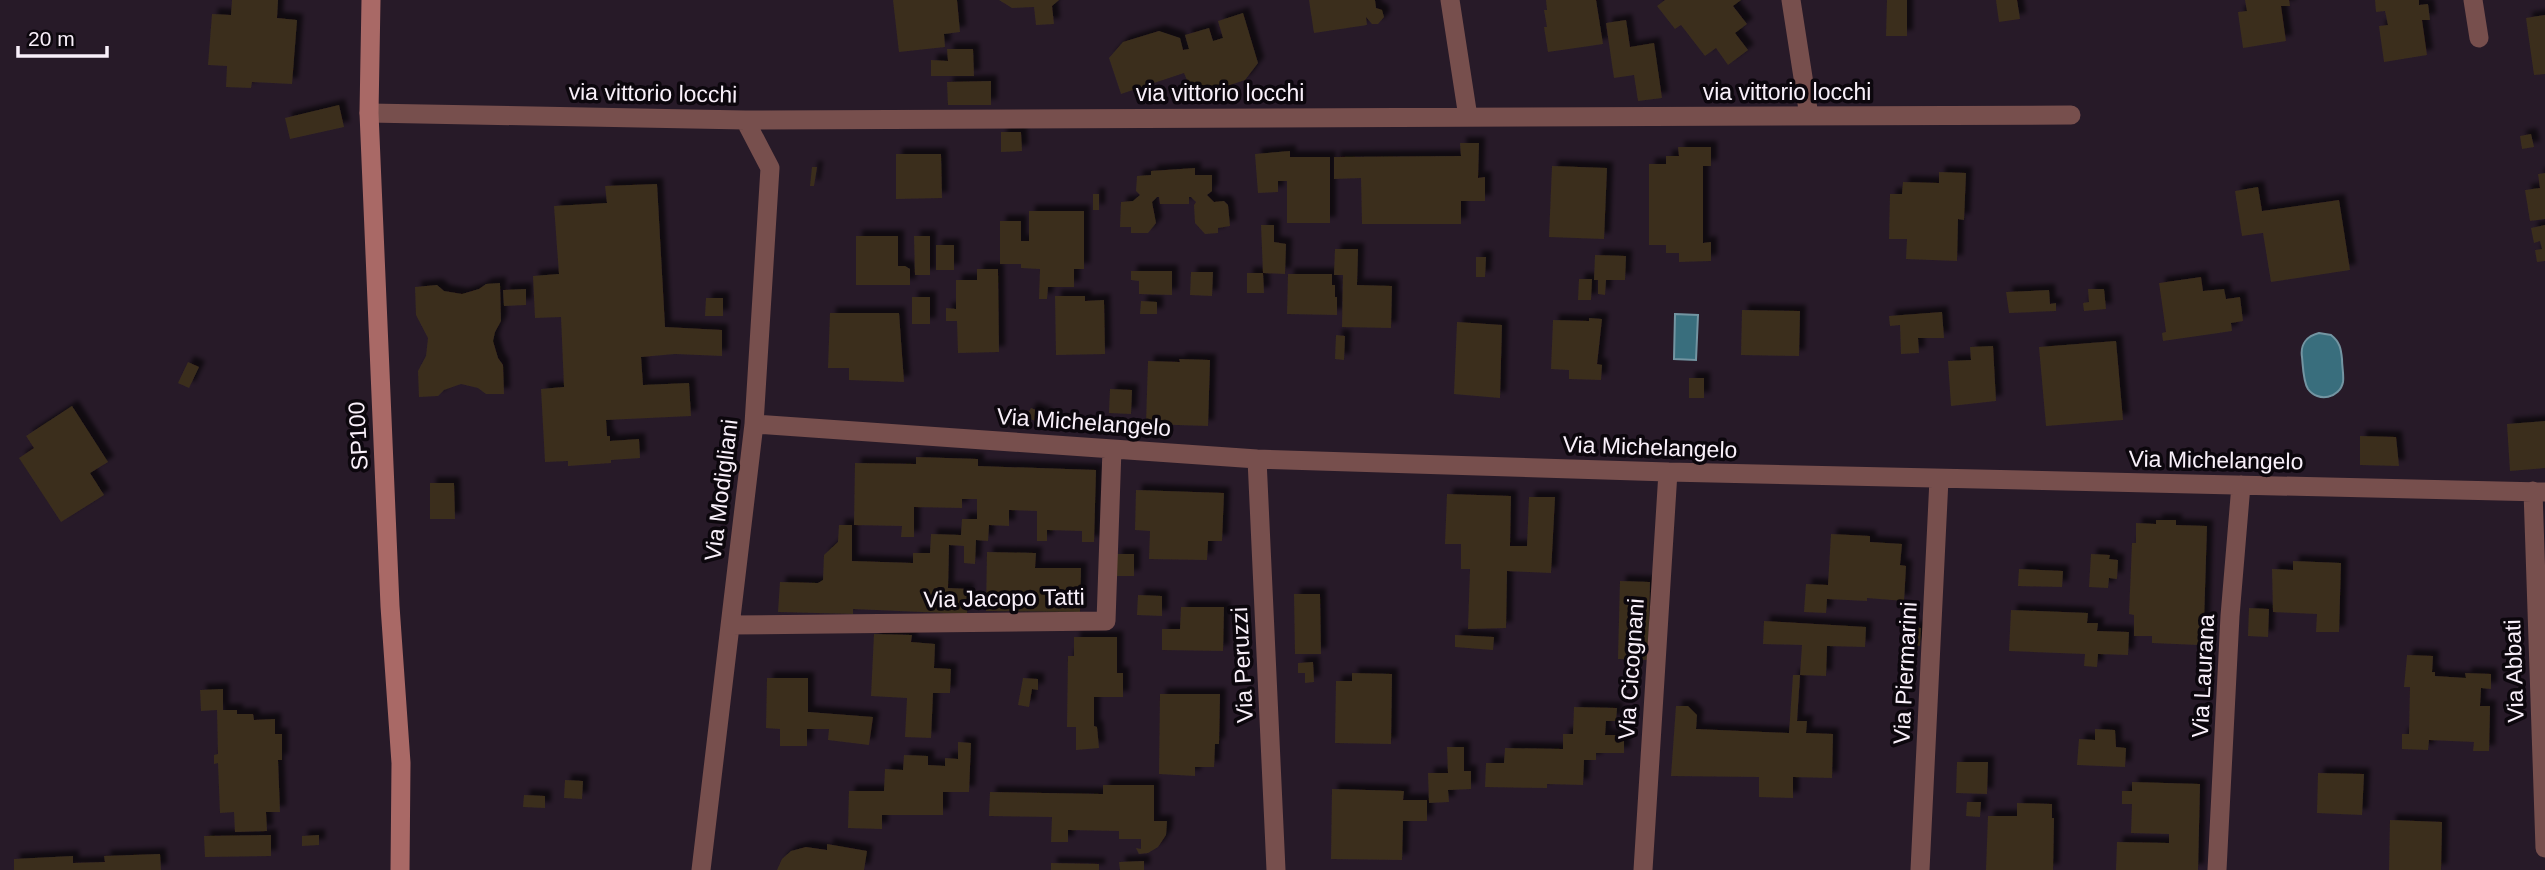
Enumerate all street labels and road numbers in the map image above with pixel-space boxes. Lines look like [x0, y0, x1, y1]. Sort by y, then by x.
street label: via vittorio locchi [568, 79, 738, 107]
street label: via vittorio locchi [1703, 79, 1871, 105]
street label: via vittorio locchi [1136, 80, 1304, 106]
street label: SP100 [343, 401, 373, 471]
street label: Via Michelangelo [996, 403, 1172, 441]
street label: Via Modigliani [699, 418, 743, 562]
street label: Via Michelangelo [1562, 431, 1738, 463]
street label: Via Michelangelo [2128, 445, 2304, 475]
street label: Via Jacopo Tatti [923, 584, 1085, 612]
street label: Via Cicognani [1613, 598, 1649, 740]
street label: Via Piermarini [1888, 601, 1922, 745]
street label: Via Peruzzi [1226, 606, 1258, 724]
street label: Via Laurana [2187, 613, 2219, 738]
street label: Via Abbati [2499, 619, 2529, 723]

